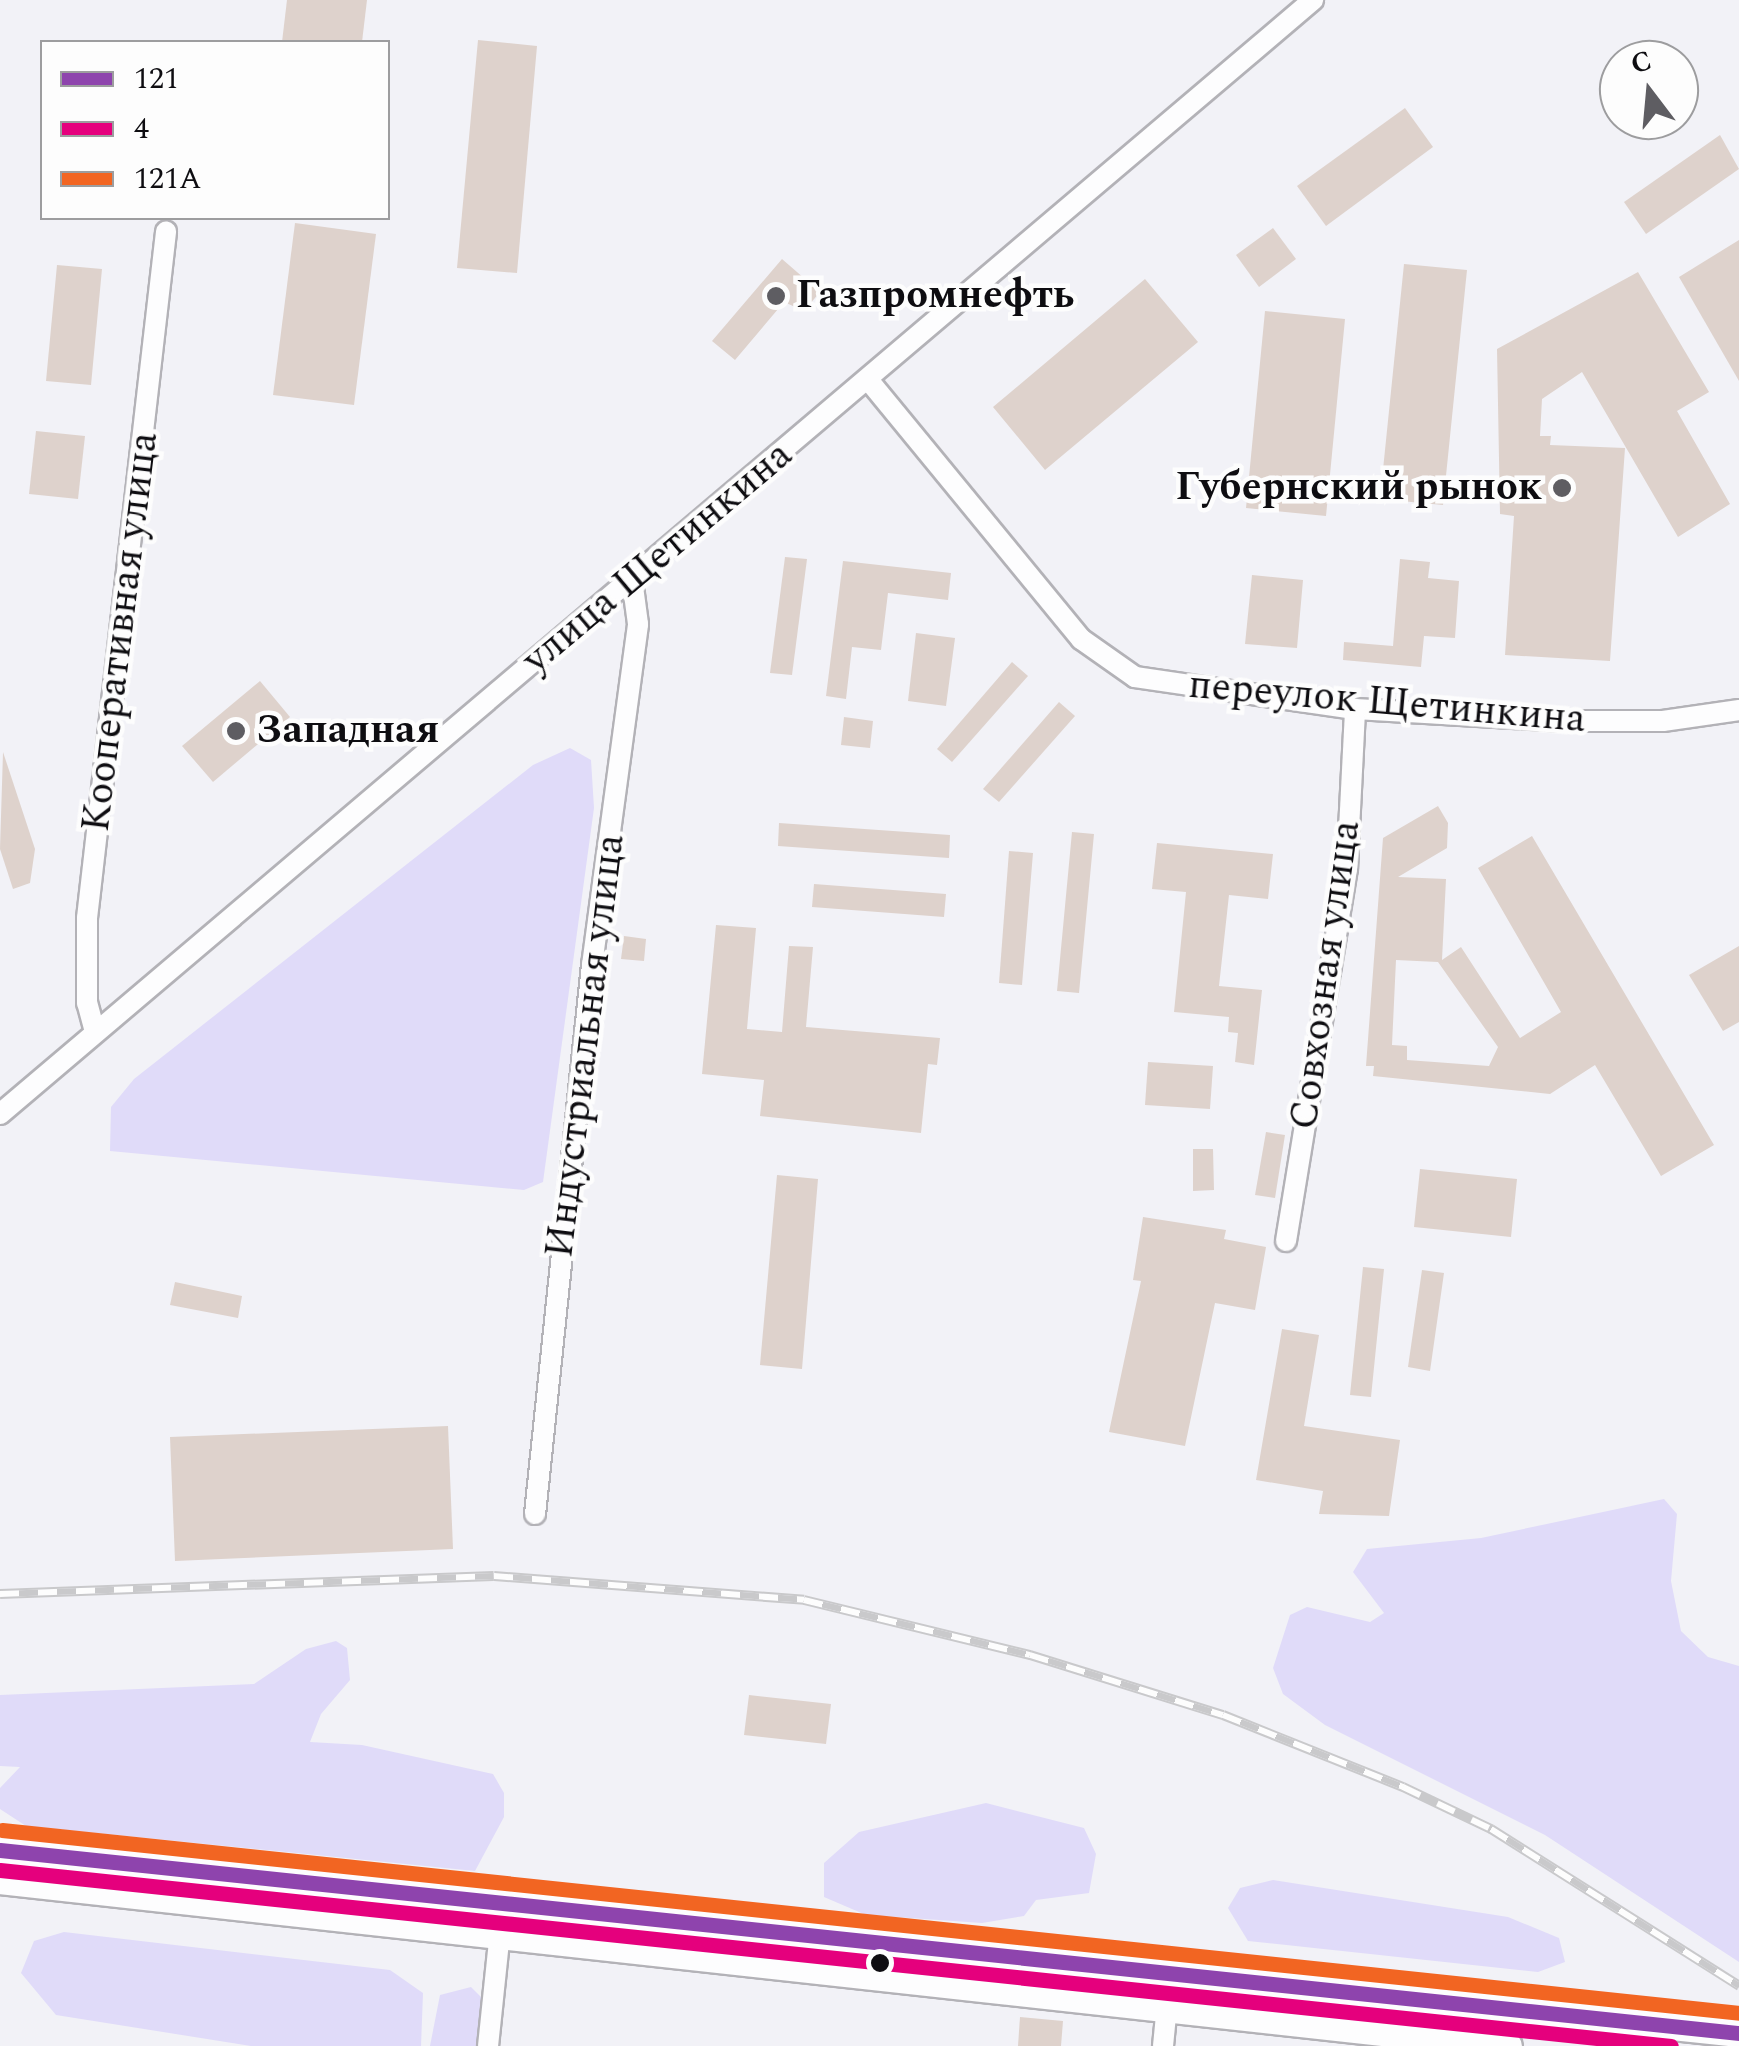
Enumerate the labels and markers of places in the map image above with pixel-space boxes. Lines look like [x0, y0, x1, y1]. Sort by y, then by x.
place label: Газпромнефть [796, 272, 1074, 320]
marker: Газпромнефть [765, 285, 787, 307]
place label: Губернский рынок [1175, 464, 1542, 512]
marker: Губернский рынок [1551, 477, 1573, 499]
place label: Западная [256, 707, 439, 755]
marker: Западная [225, 720, 247, 742]
unlabelled marker [870, 1953, 890, 1973]

